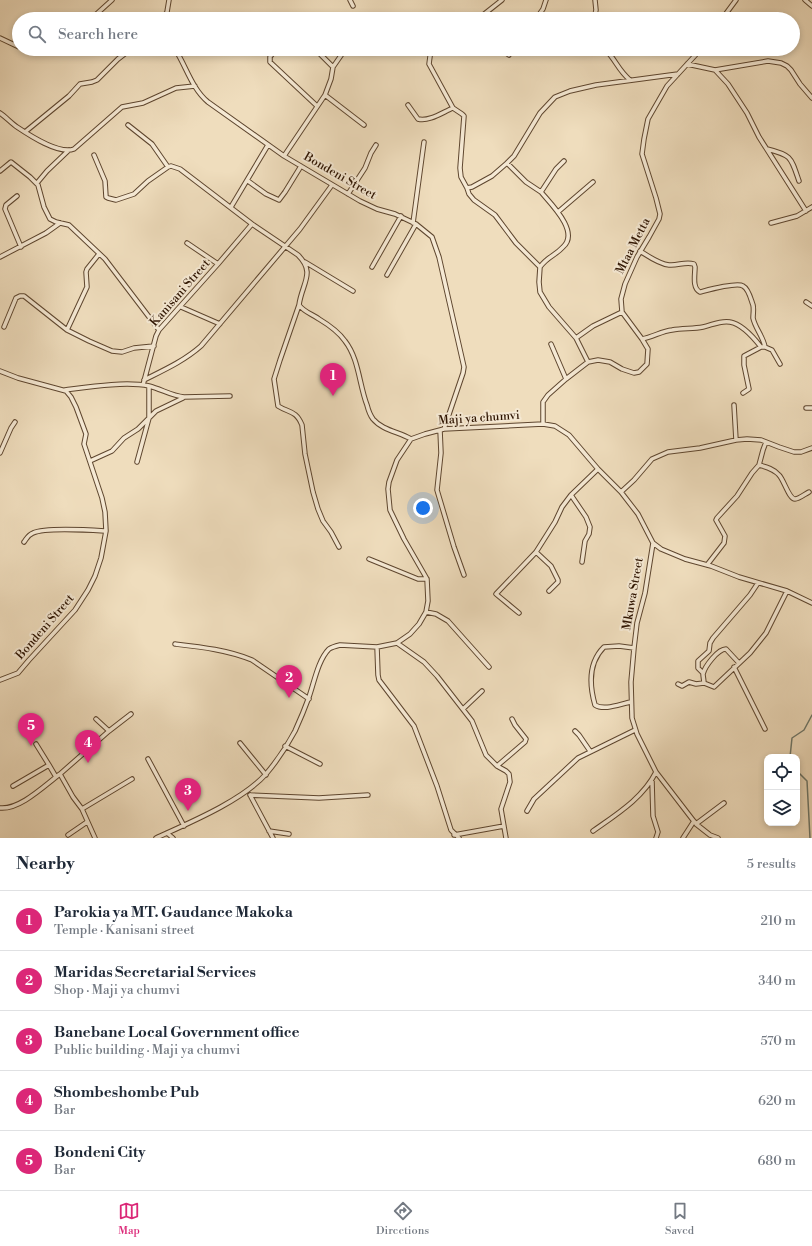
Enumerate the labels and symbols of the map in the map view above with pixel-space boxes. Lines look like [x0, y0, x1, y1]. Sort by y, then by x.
street label: Bondeni Street [300, 149, 380, 203]
street label: Mtaa Metta [612, 215, 654, 277]
street label: Kanisani Street [147, 256, 214, 330]
pin: 1 [320, 363, 346, 396]
street label: Maji ya chumvi [438, 408, 520, 428]
your location [413, 498, 433, 518]
street label: Mkuwa Street [619, 556, 647, 632]
street label: Bondeni Street [12, 591, 78, 663]
pin: 2 [276, 665, 302, 698]
pin: 5 [18, 713, 44, 746]
pin: 4 [75, 730, 101, 763]
pin: 3 [175, 778, 201, 811]

